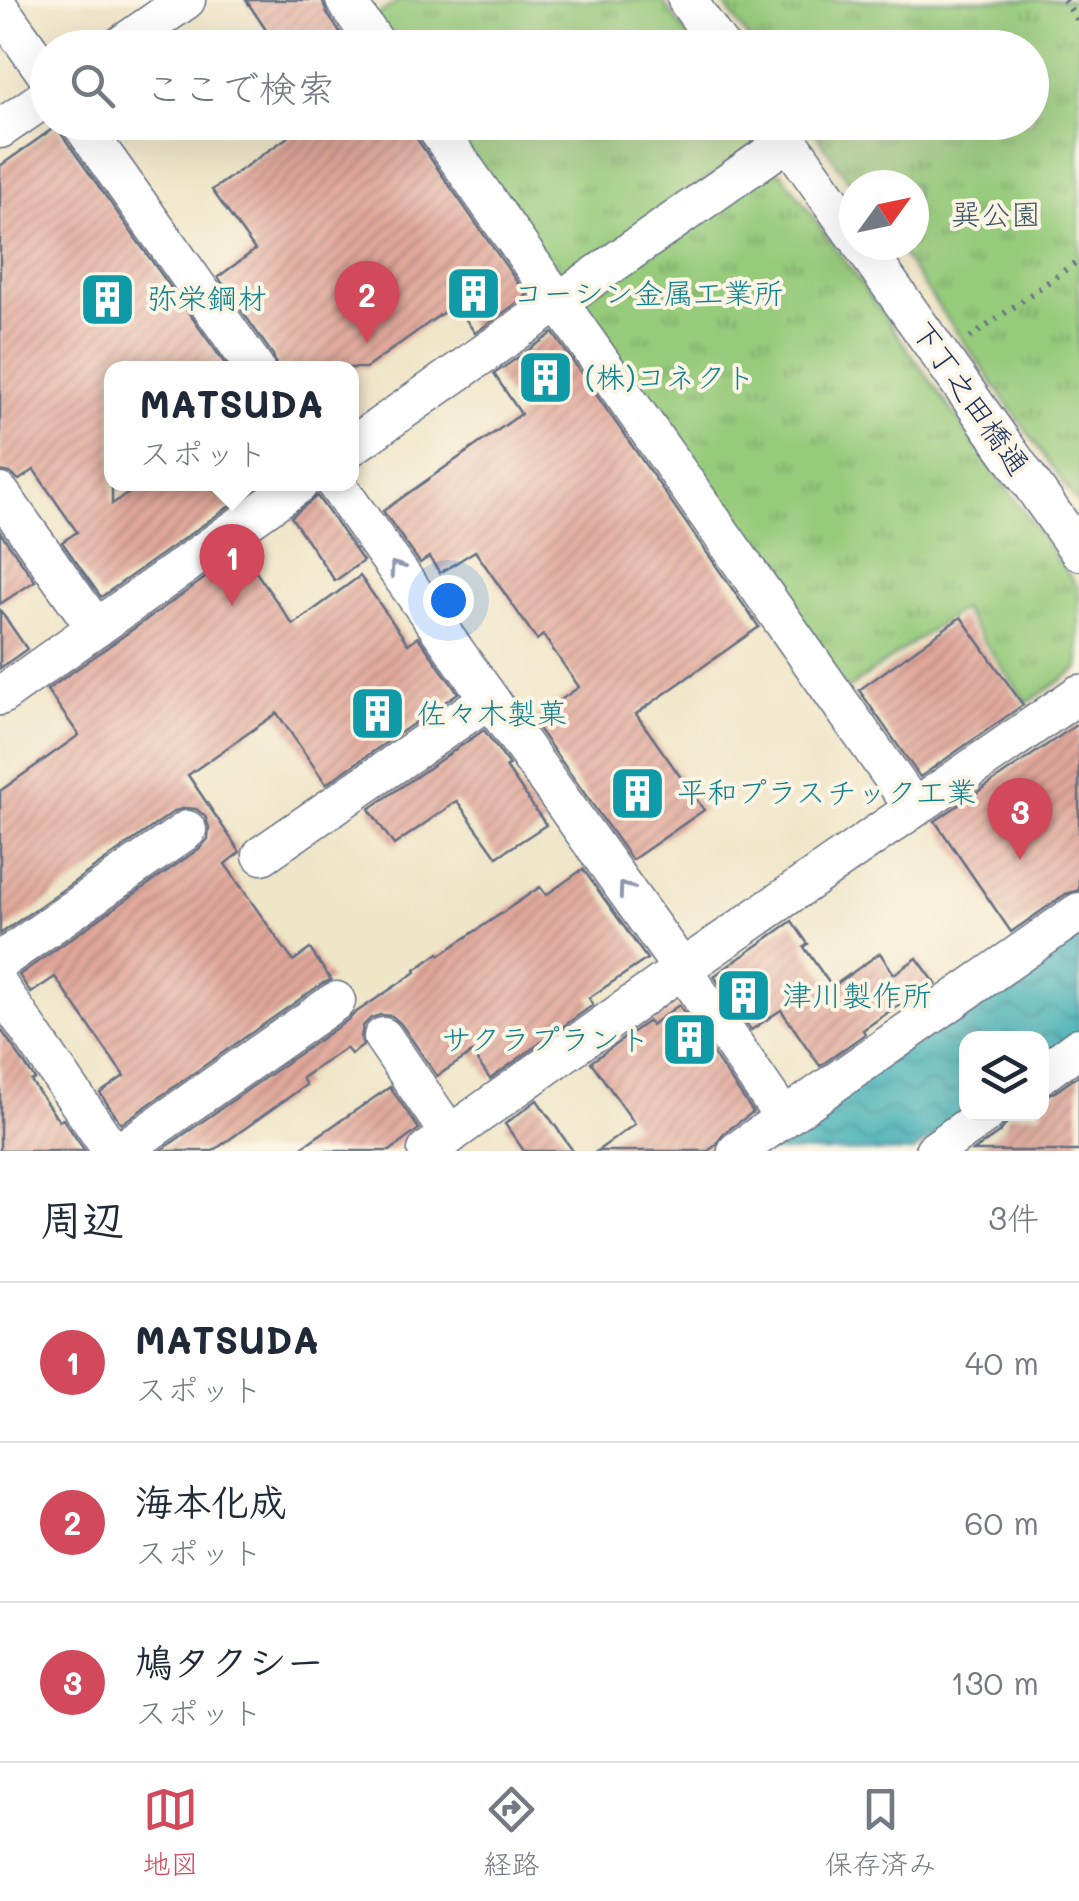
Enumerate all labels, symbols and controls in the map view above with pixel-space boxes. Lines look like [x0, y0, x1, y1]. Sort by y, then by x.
search box [30, 30, 1049, 140]
icon: search [65, 58, 120, 113]
text: ここで検索 [145, 62, 335, 112]
north arrow [839, 170, 929, 260]
park label: 巽公園 [951, 193, 1041, 233]
pin: 2 [334, 260, 400, 343]
building icon: コーシン金属工業所 [444, 264, 504, 324]
building icon: 弥栄鋼材 [78, 269, 138, 329]
place label: コーシン金属工業所 [513, 272, 784, 312]
place label: 弥栄鋼材 [147, 277, 267, 317]
street label: 下丁之田橋通 [904, 312, 1040, 482]
building icon: (株)コネクト [516, 348, 576, 408]
place label: (株)コネクト [585, 356, 755, 396]
popup [104, 361, 359, 491]
text: MATSUDA [140, 378, 323, 428]
text: スポット [140, 431, 268, 473]
pin: 1 [200, 524, 264, 606]
one-way arrow [390, 560, 408, 579]
your location [423, 575, 474, 626]
building icon: 佐々木製菓 [348, 684, 408, 744]
place label: 佐々木製菓 [417, 692, 567, 732]
building icon: 平和プラスチック工業 [608, 763, 668, 823]
place label: 平和プラスチック工業 [677, 771, 976, 811]
pin: 3 [988, 778, 1052, 860]
one-way arrow [619, 882, 638, 901]
building icon: 津川製作所 [713, 966, 773, 1026]
place label: 津川製作所 [782, 974, 932, 1014]
building icon: サクラプラント [659, 1010, 719, 1070]
place label: サクラプラント [441, 1018, 650, 1058]
map controls [959, 1031, 1049, 1121]
button: layers [959, 1031, 1049, 1121]
text: 周辺 [40, 1191, 124, 1246]
text: 3件 [988, 1196, 1039, 1238]
text: MATSUDA [135, 1314, 319, 1364]
text: 1 [65, 1341, 80, 1383]
text: 40 m [965, 1341, 1039, 1383]
text: スポット [135, 1367, 263, 1409]
text: 海本化成 [135, 1476, 287, 1526]
text: 2 [64, 1501, 81, 1543]
text: 60 m [964, 1501, 1039, 1543]
text: スポット [135, 1530, 263, 1572]
text: 鳩タクシー [135, 1636, 324, 1686]
text: 3 [63, 1661, 82, 1703]
text: 130 m [950, 1661, 1039, 1703]
text: スポット [135, 1690, 263, 1732]
tab: 地図 [142, 1782, 199, 1882]
tab: 経路 [483, 1782, 540, 1882]
tab: 保存済み [824, 1782, 937, 1882]

